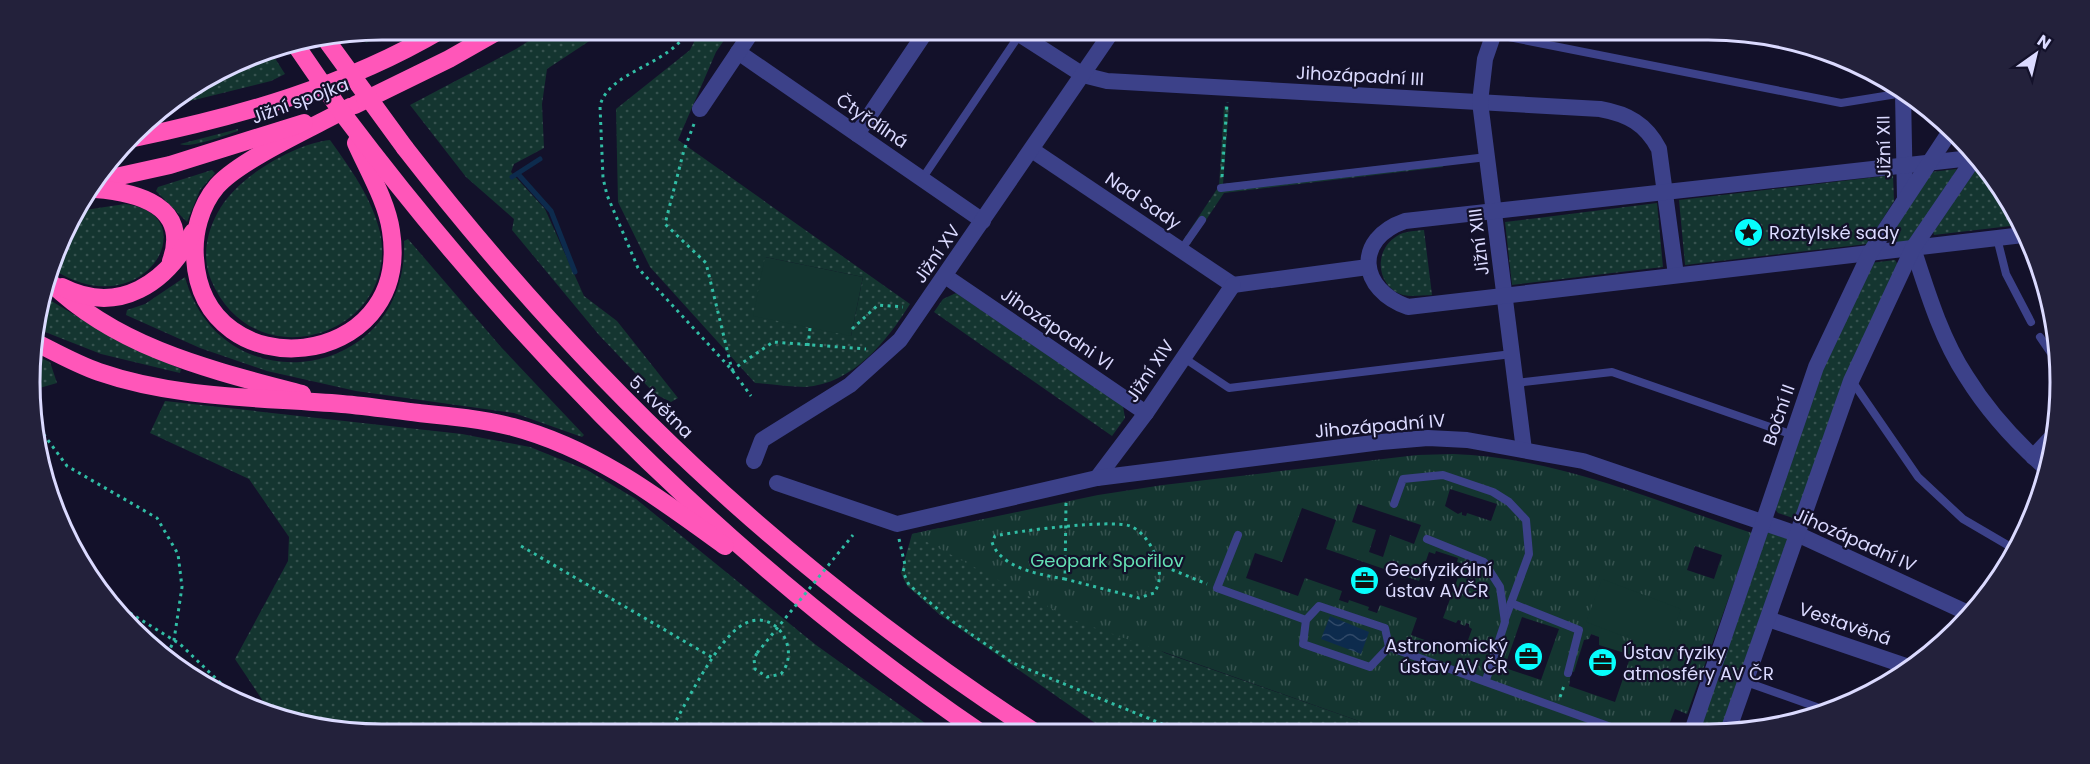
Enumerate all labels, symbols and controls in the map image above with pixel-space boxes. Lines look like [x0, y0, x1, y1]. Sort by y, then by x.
north arrow [2006, 24, 2066, 84]
text: N [2033, 29, 2056, 55]
street label: Jihozápadní III [1295, 60, 1425, 91]
street label: Jižní spojka [248, 71, 352, 130]
street label: Čtyřdílná [831, 87, 913, 154]
street label: Jižní XII [1870, 115, 1897, 179]
street label: Nad Sady [1100, 166, 1186, 235]
street label: Jižní XIII [1462, 207, 1495, 277]
place icon: Roztylské sady [1732, 217, 1764, 249]
street label: Jižní XV [907, 219, 966, 288]
place label: Roztylské sady [1769, 220, 1899, 245]
street label: Jihozápadni VI [996, 282, 1119, 376]
street label: Jižní XIV [1119, 334, 1180, 407]
street label: 5. května [624, 370, 699, 444]
street label: Boční II [1756, 381, 1801, 449]
street label: Jihozápadní IV [1313, 407, 1446, 444]
street label: Jihozápadní IV [1790, 501, 1920, 578]
park label: Geopark Spořilov [1030, 548, 1184, 573]
place label: Geofyzikální ústav AVČR [1385, 557, 1492, 603]
office icon: Geofyzikální ústav AVČR [1348, 564, 1380, 596]
street label: Vestavěná [1796, 596, 1895, 651]
place label: Astronomický ústav AV ČR [1385, 633, 1508, 679]
office icon: Astronomický ústav AV ČR [1513, 640, 1545, 672]
place label: Ústav fyziky atmosféry AV ČR [1623, 640, 1774, 686]
office icon: Ústav fyziky atmosféry AV ČR [1586, 647, 1618, 679]

